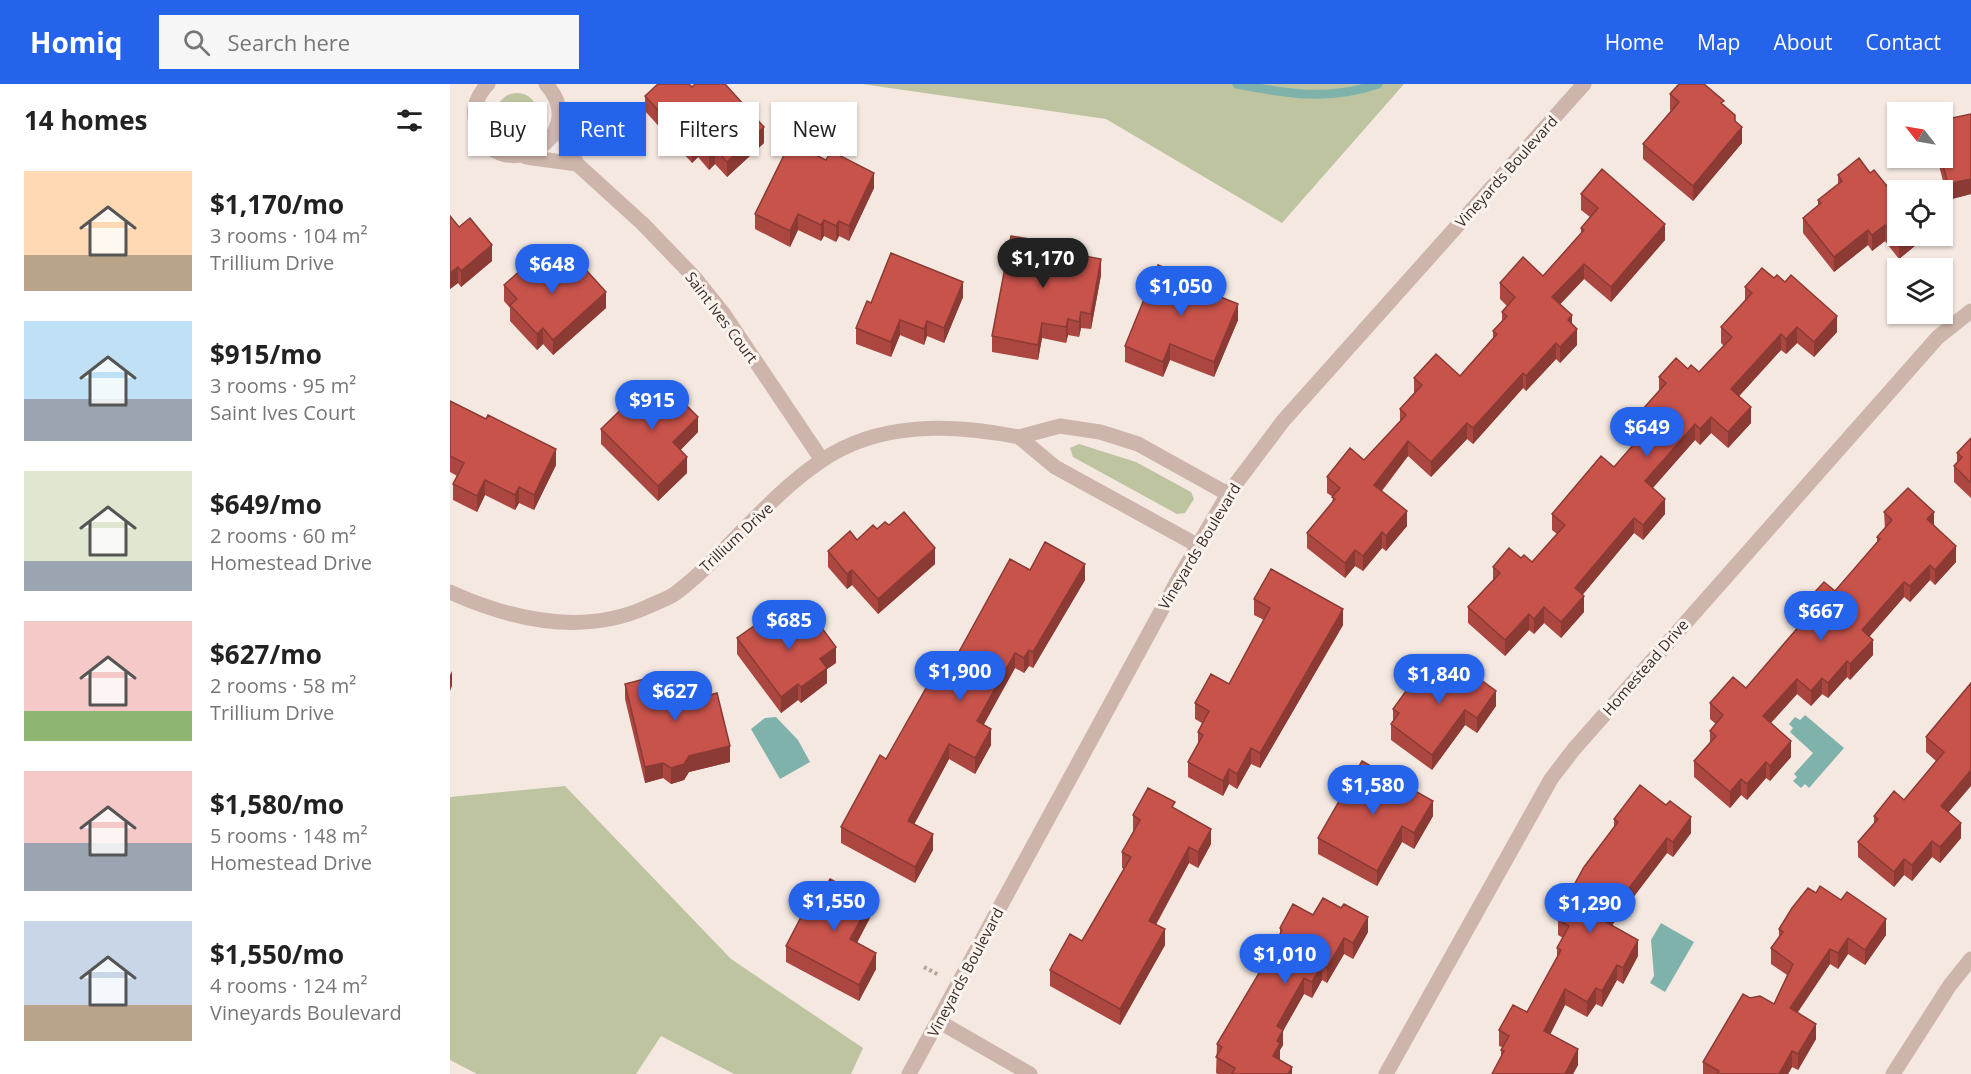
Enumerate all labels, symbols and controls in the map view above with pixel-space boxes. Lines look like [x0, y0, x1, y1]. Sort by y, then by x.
search box [159, 15, 579, 69]
text: Homiq [30, 23, 123, 61]
icon: search [180, 26, 213, 59]
text: Search here [228, 27, 350, 57]
text: Home [1605, 28, 1664, 56]
text: Map [1697, 28, 1740, 56]
text: About [1773, 28, 1833, 56]
text: Contact [1866, 28, 1941, 56]
text: 14 homes [24, 102, 148, 138]
chip: Buy [468, 102, 547, 156]
chip: Rent [559, 102, 646, 156]
chip: Filters [658, 102, 759, 156]
chip: New [771, 102, 857, 156]
north arrow [1887, 102, 1953, 168]
map controls [1887, 102, 1953, 324]
icon: filters [393, 104, 426, 137]
street label: Vineyards Boulevard [1450, 111, 1562, 231]
button: locate [1887, 180, 1953, 246]
text: $1,170/mo [210, 186, 344, 222]
icon: home [72, 195, 144, 267]
text: 3 rooms · 104 m² [210, 222, 368, 249]
pin: $1,170 [994, 238, 1092, 289]
pin: $648 [516, 244, 588, 295]
text: $1,170 [1012, 244, 1074, 271]
text: Trillium Drive [210, 249, 334, 276]
text: $648 [529, 250, 575, 277]
button: layers [1887, 258, 1953, 324]
pin: $1,050 [1132, 266, 1230, 317]
street label: Saint Ives Court [681, 267, 763, 367]
text: $1,050 [1150, 272, 1212, 299]
text: $915/mo [210, 336, 322, 372]
icon: home [72, 345, 144, 417]
text: 3 rooms · 95 m² [210, 372, 356, 399]
pin: $915 [616, 380, 688, 431]
text: $915 [629, 386, 675, 413]
text: Saint Ives Court [210, 399, 355, 426]
pin: $649 [1611, 407, 1683, 458]
text: $649 [1624, 413, 1670, 440]
street label: Vineyards Boulevard [1153, 479, 1245, 613]
text: $649/mo [210, 486, 322, 522]
icon: home [72, 495, 144, 567]
street label: Trillium Drive [695, 498, 777, 576]
text: 2 rooms · 60 m² [210, 522, 356, 549]
text: Homestead Drive [210, 549, 372, 576]
pin: $667 [1785, 591, 1857, 642]
text: $667 [1798, 597, 1844, 624]
pin: $685 [753, 600, 825, 651]
text: $685 [766, 606, 812, 633]
street label: Homestead Drive [1598, 615, 1692, 719]
text: $627/mo [210, 636, 322, 672]
icon: home [72, 645, 144, 717]
pin: $1,900 [911, 651, 1009, 702]
pin: $1,840 [1390, 654, 1488, 705]
text: $1,900 [929, 657, 991, 684]
text: $1,840 [1408, 660, 1470, 687]
pin: $627 [639, 671, 711, 722]
text: 2 rooms · 58 m² [210, 672, 356, 699]
text: $627 [652, 677, 698, 704]
text: Trillium Drive [210, 699, 334, 726]
pin: $1,580 [1324, 765, 1422, 816]
text: $1,580 [1342, 771, 1404, 798]
text: $1,580/mo [210, 786, 344, 822]
icon: home [72, 795, 144, 867]
text: 5 rooms · 148 m² [210, 822, 368, 849]
text: Homestead Drive [210, 849, 372, 876]
pin: $1,550 [785, 881, 883, 932]
pin: $1,290 [1541, 883, 1639, 934]
text: $1,550 [803, 887, 865, 914]
text: $1,290 [1559, 889, 1621, 916]
street label: Vineyards Boulevard [922, 904, 1008, 1040]
pin: $1,010 [1236, 934, 1334, 985]
text: $1,550/mo [210, 936, 344, 972]
text: $1,010 [1254, 940, 1316, 967]
icon: home [72, 945, 144, 1017]
text: 4 rooms · 124 m² [210, 972, 368, 999]
text: Vineyards Boulevard [210, 999, 402, 1026]

